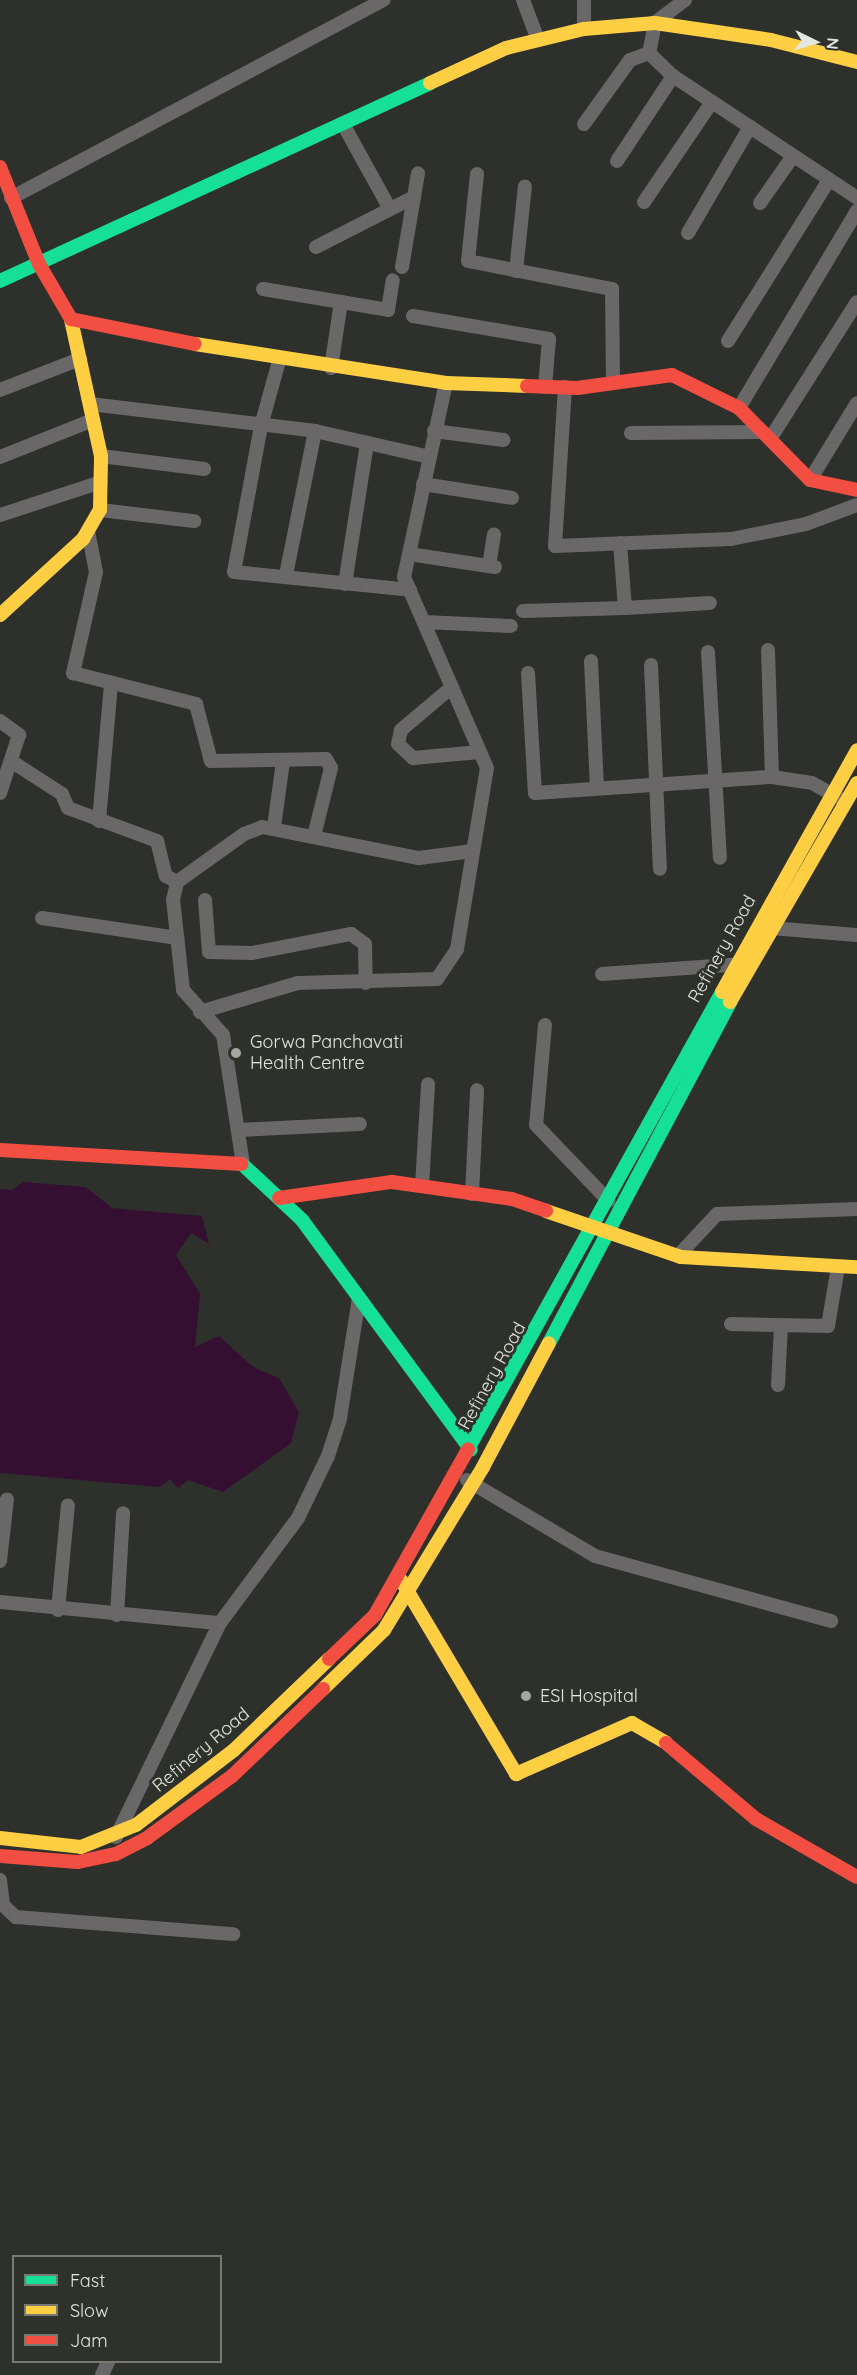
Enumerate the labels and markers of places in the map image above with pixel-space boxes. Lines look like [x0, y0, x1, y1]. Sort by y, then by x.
place label: Gorwa Panchavati Health Centre [250, 1032, 403, 1074]
marker: Gorwa Panchavati Health Centre [227, 1044, 245, 1062]
place label: ESI Hospital [540, 1685, 638, 1707]
marker: ESI Hospital [517, 1687, 535, 1705]

